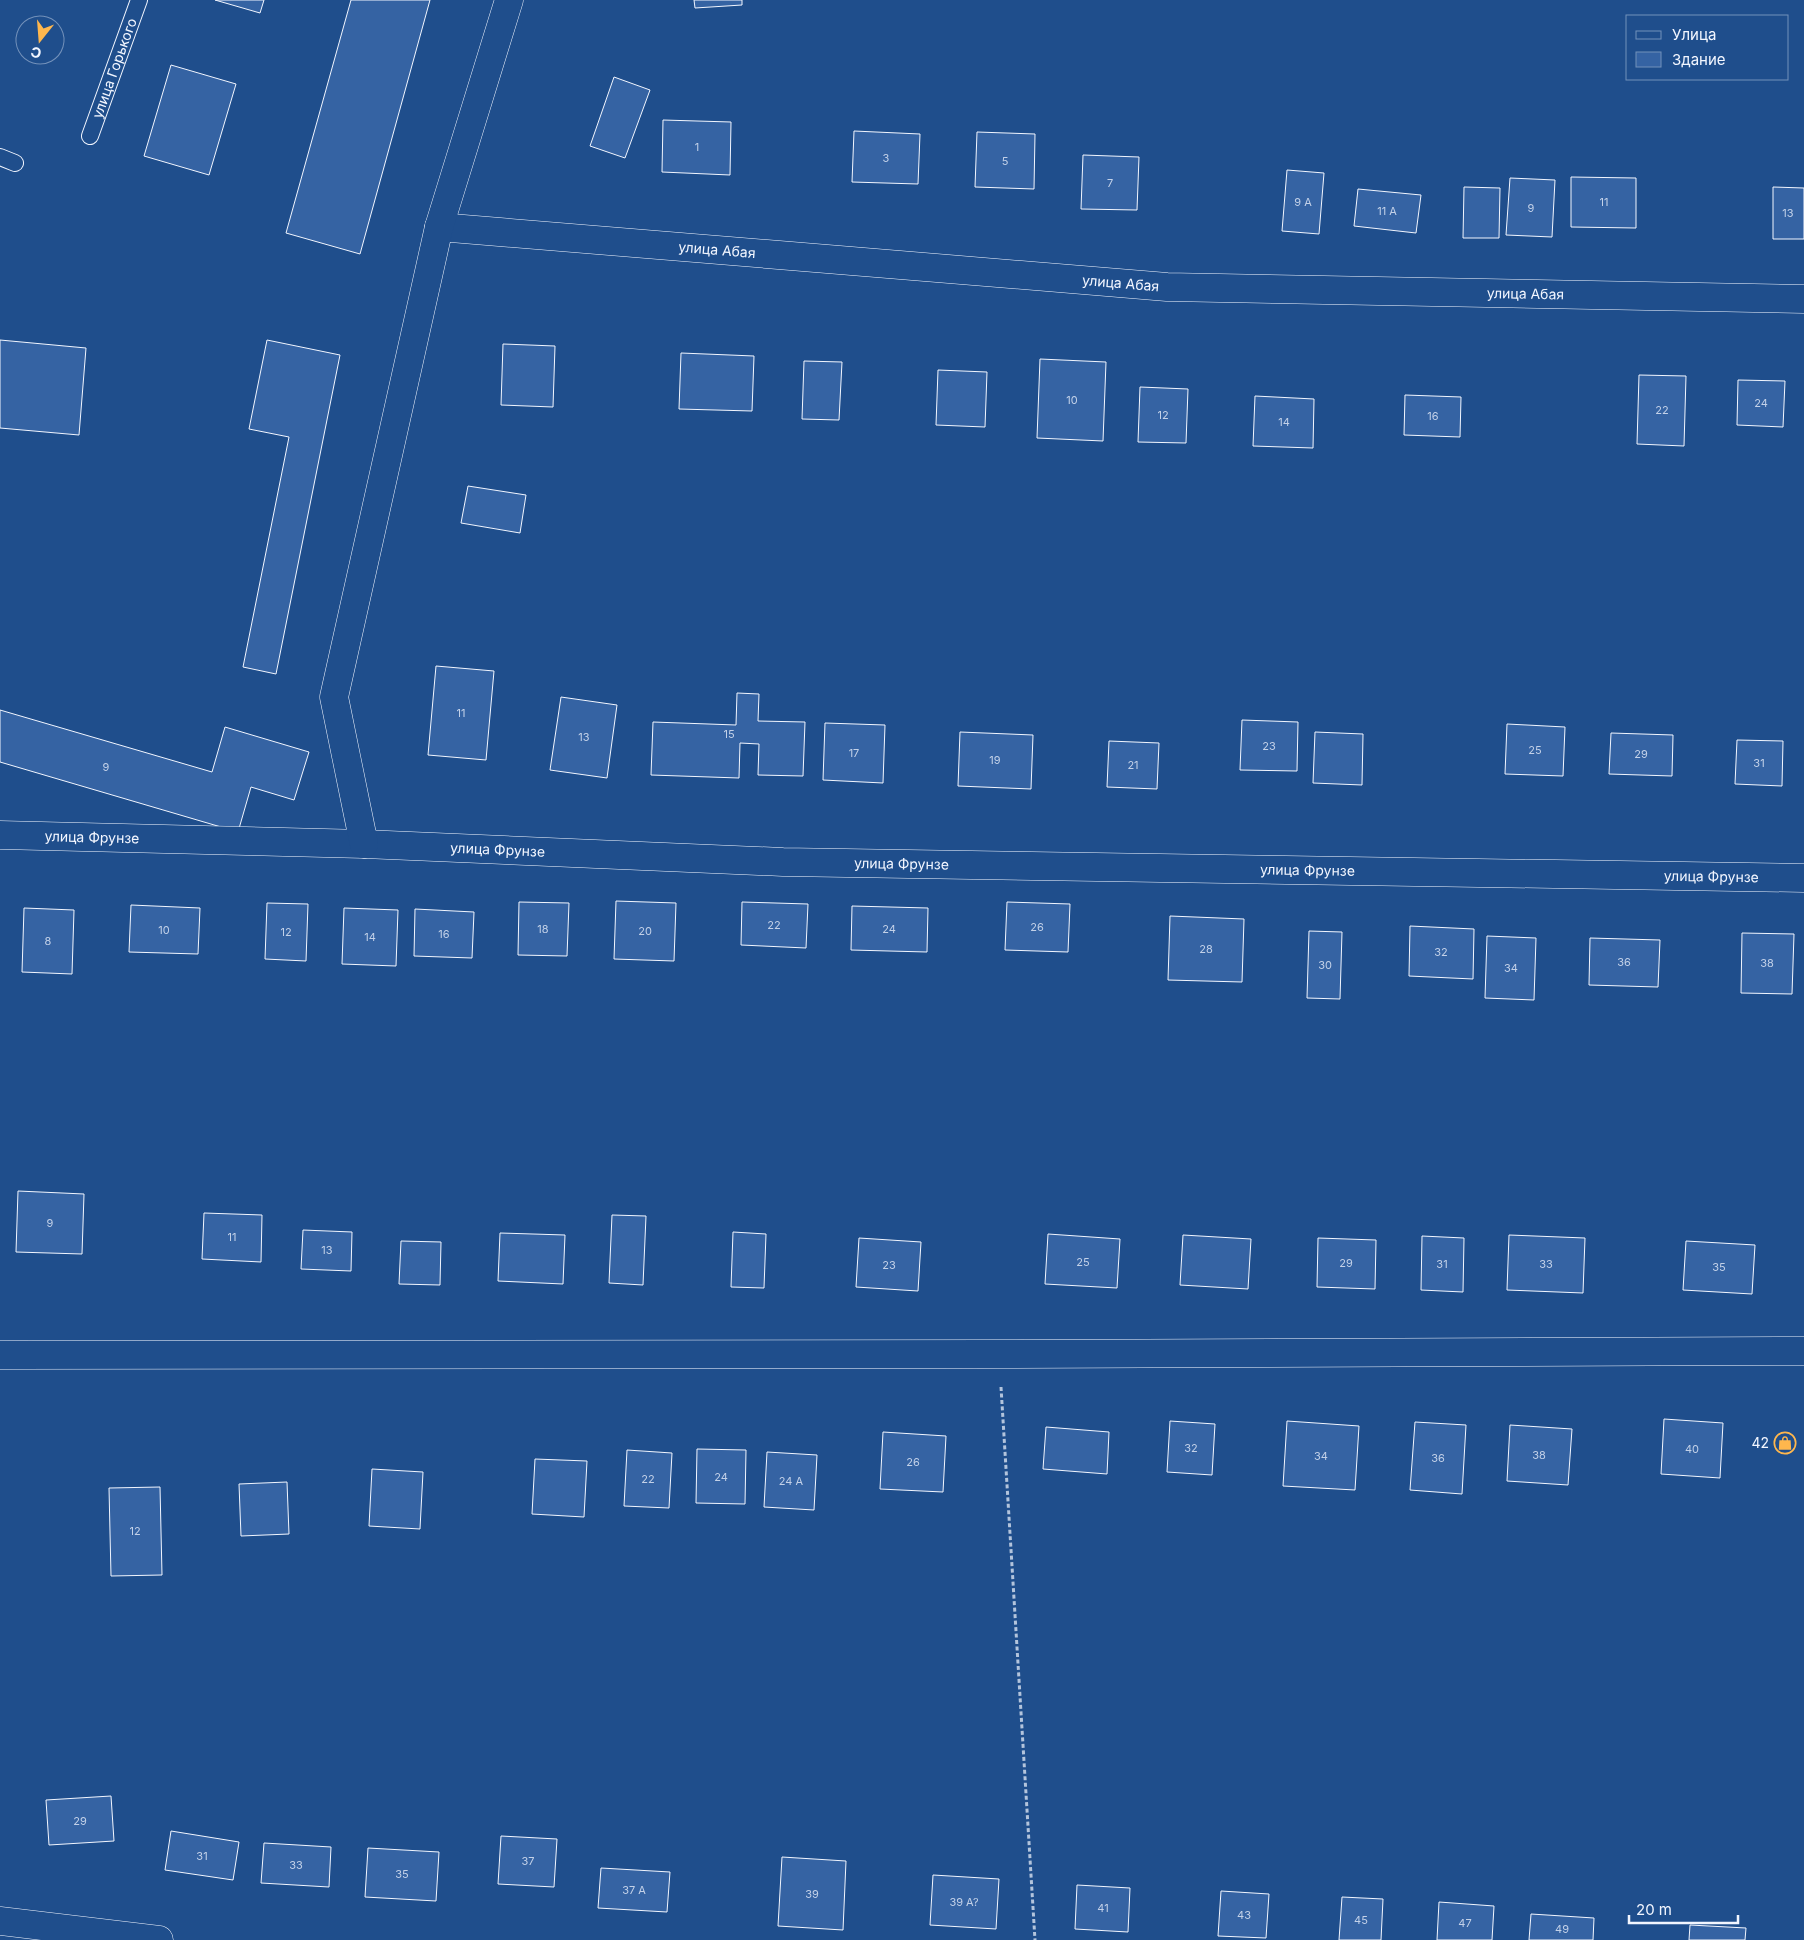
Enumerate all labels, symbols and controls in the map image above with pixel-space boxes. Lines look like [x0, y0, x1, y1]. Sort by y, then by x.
north arrow [15, 15, 65, 65]
legend [1626, 15, 1789, 80]
street label: улица Горького [88, 16, 140, 121]
text: Улица [1672, 25, 1716, 44]
text: С [29, 43, 43, 63]
text: Здание [1672, 50, 1726, 69]
house number: 1 [695, 140, 699, 154]
house number: 3 [883, 151, 890, 165]
house number: 5 [1002, 154, 1009, 168]
house number: 7 [1107, 176, 1113, 190]
house number: 9 А [1294, 195, 1312, 209]
house number: 11 [1600, 195, 1608, 209]
house number: 9 [1528, 201, 1535, 215]
house number: 11 А [1377, 204, 1397, 218]
house number: 13 [1782, 206, 1794, 220]
street label: улица Абая [678, 238, 756, 261]
street label: улица Абая [1081, 271, 1160, 294]
street label: улица Абая [1487, 284, 1564, 302]
house number: 10 [1066, 393, 1078, 407]
house number: 24 [1754, 396, 1768, 410]
house number: 22 [1655, 403, 1669, 417]
house number: 12 [1157, 408, 1169, 422]
house number: 16 [1427, 409, 1439, 423]
house number: 14 [1278, 415, 1290, 429]
house number: 11 [457, 706, 465, 720]
house number: 15 [723, 727, 735, 741]
house number: 13 [578, 730, 590, 744]
house number: 23 [1262, 739, 1276, 753]
house number: 25 [1528, 743, 1542, 757]
house number: 17 [849, 746, 859, 760]
house number: 29 [1634, 747, 1648, 761]
house number: 19 [989, 753, 1001, 767]
house number: 31 [1753, 756, 1765, 770]
house number: 21 [1127, 758, 1139, 772]
house number: 9 [103, 760, 110, 774]
street label: улица Фрунзе [44, 827, 140, 846]
street label: улица Фрунзе [450, 839, 546, 860]
street label: улица Фрунзе [854, 854, 949, 873]
street label: улица Фрунзе [1260, 860, 1355, 879]
street label: улица Фрунзе [1664, 867, 1759, 885]
house number: 22 [767, 918, 781, 932]
house number: 26 [1030, 920, 1044, 934]
house number: 18 [537, 922, 549, 936]
house number: 24 [882, 922, 896, 936]
house number: 10 [158, 923, 170, 937]
house number: 20 [638, 924, 652, 938]
house number: 12 [280, 925, 292, 939]
house number: 16 [438, 927, 450, 941]
house number: 14 [364, 930, 376, 944]
house number: 8 [45, 934, 52, 948]
house number: 28 [1199, 942, 1213, 956]
house number: 32 [1434, 945, 1448, 959]
house number: 36 [1617, 955, 1631, 969]
house number: 38 [1760, 956, 1774, 970]
house number: 30 [1318, 958, 1332, 972]
house number: 34 [1504, 961, 1518, 975]
house number: 9 [47, 1216, 54, 1230]
house number: 11 [228, 1230, 236, 1244]
house number: 13 [321, 1243, 333, 1257]
house number: 25 [1076, 1255, 1090, 1269]
house number: 29 [1339, 1256, 1353, 1270]
house number: 31 [1436, 1257, 1448, 1271]
house number: 33 [1539, 1257, 1553, 1271]
house number: 23 [882, 1258, 896, 1272]
house number: 35 [1712, 1260, 1726, 1274]
shop icon: 42 [1773, 1431, 1797, 1455]
place label: 42 [1751, 1434, 1769, 1451]
house number: 32 [1184, 1441, 1198, 1455]
house number: 40 [1685, 1442, 1699, 1456]
house number: 38 [1532, 1448, 1546, 1462]
house number: 34 [1314, 1449, 1328, 1463]
house number: 36 [1431, 1451, 1445, 1465]
house number: 26 [906, 1455, 920, 1469]
house number: 24 [714, 1470, 728, 1484]
house number: 22 [641, 1472, 655, 1486]
house number: 24 А [779, 1474, 804, 1488]
house number: 12 [129, 1524, 141, 1538]
house number: 29 [73, 1814, 87, 1828]
house number: 31 [196, 1849, 208, 1863]
house number: 37 [521, 1854, 535, 1868]
house number: 33 [289, 1858, 303, 1872]
house number: 35 [395, 1867, 409, 1881]
house number: 37 А [622, 1883, 646, 1897]
house number: 39 [805, 1887, 819, 1901]
scale bar [1629, 1892, 1738, 1924]
house number: 39 А? [949, 1895, 979, 1909]
text: 20 m [1636, 1900, 1672, 1919]
house number: 41 [1097, 1901, 1109, 1915]
house number: 43 [1237, 1908, 1251, 1922]
house number: 45 [1354, 1913, 1368, 1927]
house number: 47 [1458, 1916, 1472, 1930]
house number: 49 [1555, 1922, 1569, 1936]

